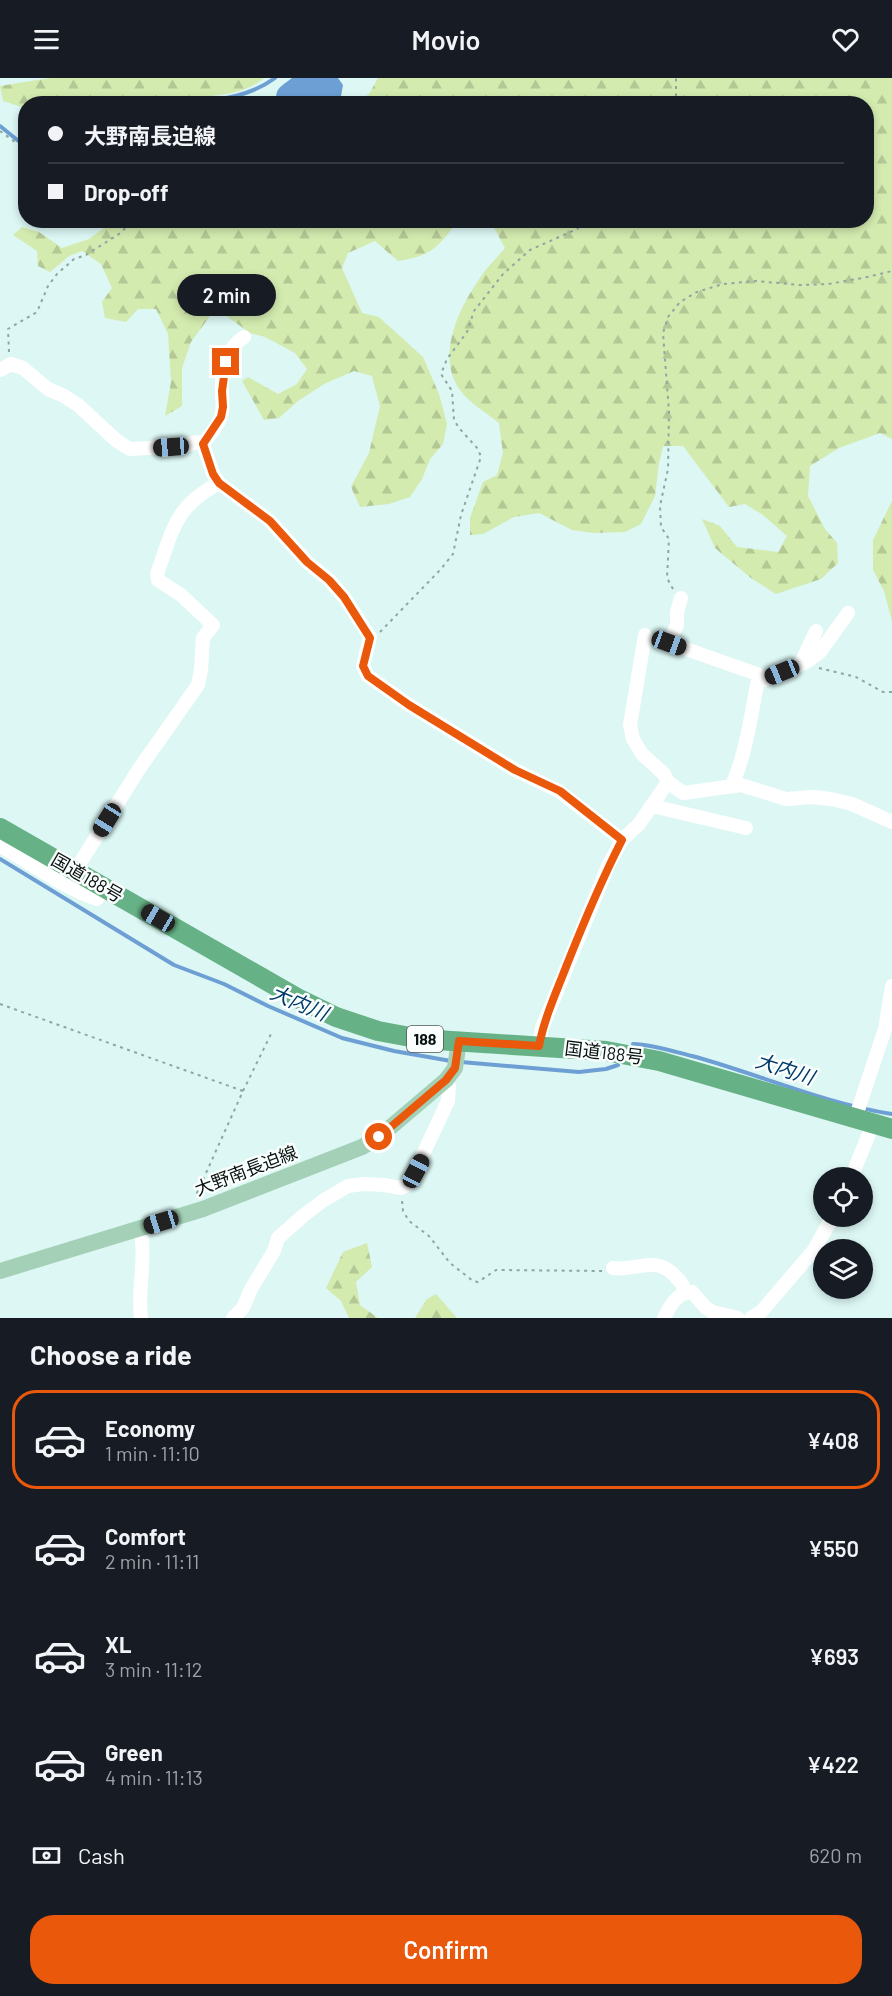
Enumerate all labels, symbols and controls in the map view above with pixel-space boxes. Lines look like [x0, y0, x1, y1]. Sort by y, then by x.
icon: menu [30, 23, 63, 56]
text: Movio [411, 23, 481, 55]
icon: heart [829, 23, 862, 56]
text: 大野南長迫線 [84, 122, 216, 148]
text: Drop-off [84, 179, 168, 205]
callout: 2 min [176, 275, 276, 317]
text: 2 min [203, 283, 250, 307]
route end [212, 348, 239, 375]
car [152, 437, 190, 457]
car [649, 628, 689, 658]
car [762, 657, 802, 687]
car [90, 800, 124, 840]
street label: 国道188号 [48, 848, 127, 906]
car [138, 901, 178, 935]
water label: 大内川 [267, 979, 334, 1026]
road number: 188 [407, 1026, 443, 1052]
street label: 国道188号 [564, 1036, 645, 1068]
water label: 大内川 [753, 1047, 819, 1089]
route start [365, 1123, 392, 1150]
street label: 大野南長迫線 [191, 1140, 300, 1200]
car [400, 1151, 432, 1191]
map controls [813, 1167, 873, 1299]
button: locate [813, 1167, 873, 1227]
car [141, 1208, 181, 1236]
button: layers [813, 1239, 873, 1299]
text: Choose a ride [30, 1338, 192, 1370]
icon: car [33, 1413, 87, 1467]
text: Economy [105, 1415, 195, 1441]
text: ¥408 [807, 1427, 859, 1453]
text: 1 min · 11:10 [105, 1441, 200, 1465]
icon: car [33, 1521, 87, 1575]
text: Comfort [105, 1523, 186, 1549]
text: ¥550 [808, 1535, 859, 1561]
text: 2 min · 11:11 [105, 1549, 199, 1573]
icon: car [33, 1629, 87, 1683]
text: XL [105, 1631, 131, 1657]
text: ¥693 [809, 1643, 859, 1669]
text: 3 min · 11:12 [105, 1657, 202, 1681]
icon: car [33, 1737, 87, 1791]
text: Green [105, 1739, 163, 1765]
text: ¥422 [807, 1751, 859, 1777]
text: 4 min · 11:13 [105, 1765, 203, 1789]
icon: cash [30, 1839, 63, 1872]
text: Cash [78, 1842, 125, 1868]
text: 620 m [809, 1843, 862, 1867]
button: Confirm [30, 1915, 862, 1984]

